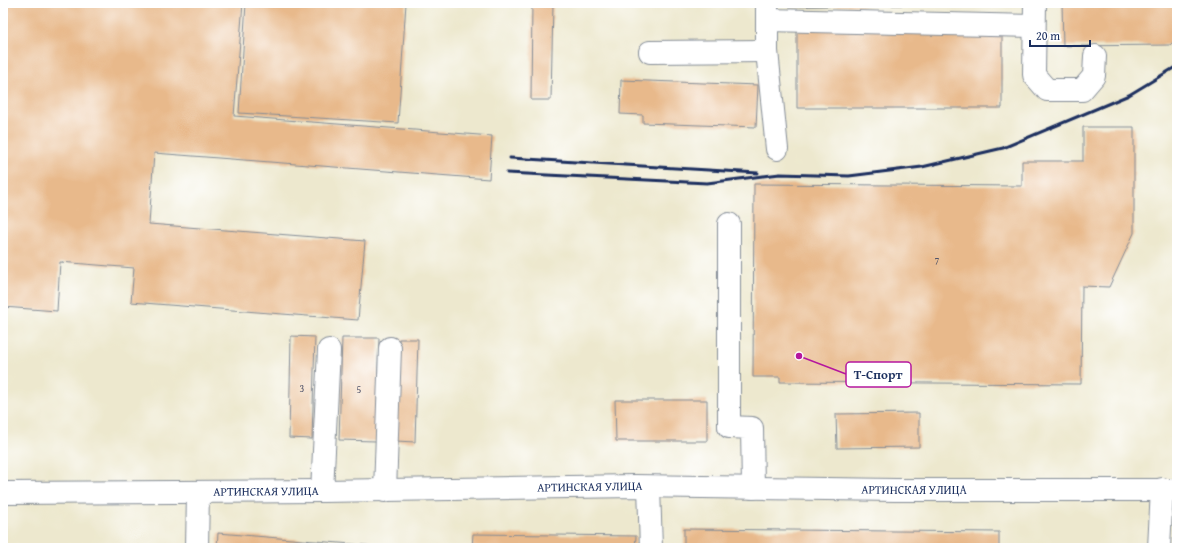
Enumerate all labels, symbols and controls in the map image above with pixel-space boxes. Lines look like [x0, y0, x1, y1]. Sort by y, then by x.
scale bar [1030, 22, 1090, 48]
text: 20 m [1036, 27, 1060, 44]
house number: 7 [935, 253, 940, 268]
callout: Т-Спорт [846, 362, 911, 387]
text: Т-Спорт [854, 365, 902, 384]
house number: 3 [300, 381, 305, 396]
house number: 5 [357, 382, 362, 397]
street label: АРТИНСКАЯ УЛИЦА [537, 477, 644, 496]
street label: АРТИНСКАЯ УЛИЦА [861, 480, 967, 498]
street label: АРТИНСКАЯ УЛИЦА [213, 482, 319, 500]

